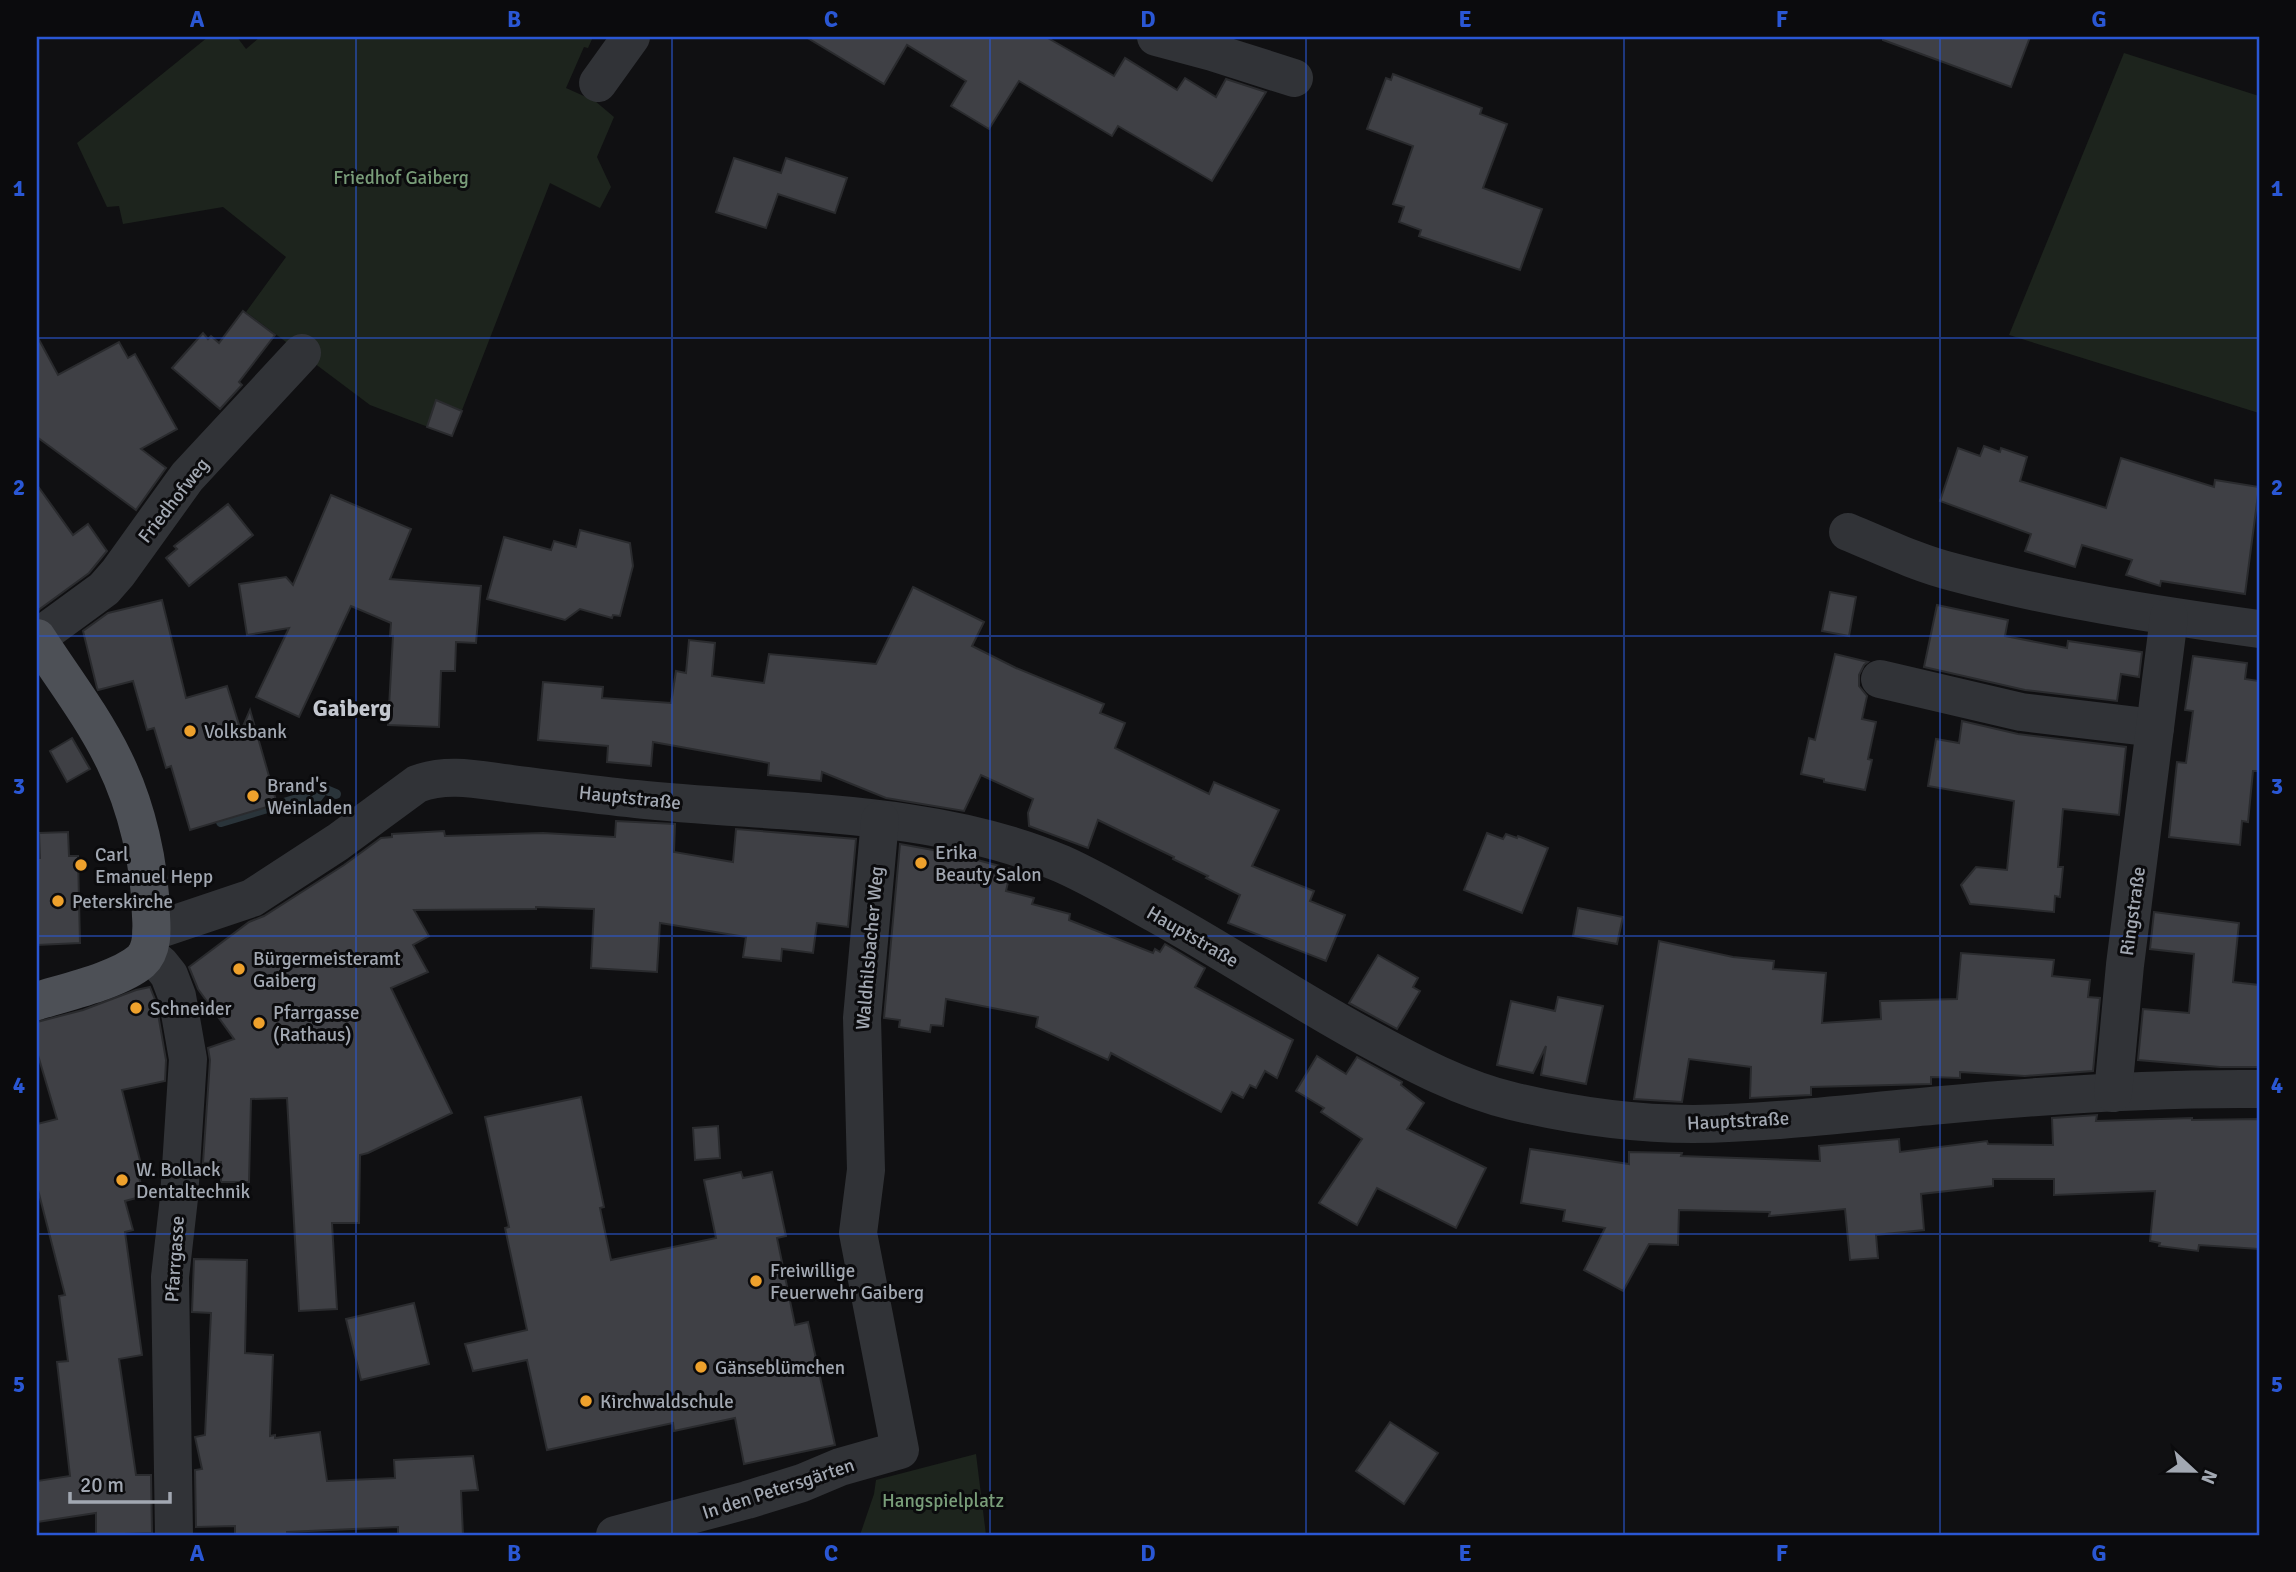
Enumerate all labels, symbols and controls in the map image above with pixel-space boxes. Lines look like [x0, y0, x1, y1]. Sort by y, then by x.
text: A [190, 5, 205, 34]
text: B [507, 5, 521, 34]
text: C [824, 5, 838, 34]
text: D [1140, 5, 1156, 34]
text: E [1458, 5, 1472, 34]
text: F [1776, 5, 1788, 34]
text: G [2091, 5, 2107, 34]
park label: Friedhof Gaiberg [333, 166, 469, 190]
text: 1 [13, 174, 25, 203]
text: 1 [2271, 174, 2283, 203]
street label: Friedhofweg [133, 453, 215, 548]
text: 2 [13, 473, 25, 502]
text: 2 [2271, 473, 2283, 502]
district label: Gaiberg [313, 694, 391, 723]
place label: Volksbank [204, 720, 287, 744]
marker: Volksbank [182, 723, 198, 739]
text: 3 [13, 772, 25, 801]
text: 3 [2271, 772, 2283, 801]
place label: Brand's Weinladen [267, 774, 353, 820]
street label: Hauptstraße [578, 781, 682, 815]
marker: Brand's Weinladen [245, 788, 261, 804]
place label: Erika Beauty Salon [935, 841, 1042, 887]
place label: Carl Emanuel Hepp [95, 843, 213, 889]
marker: Erika Beauty Salon [913, 855, 929, 871]
marker: Carl Emanuel Hepp [73, 857, 89, 873]
street label: Waldhilsbacher Weg [851, 865, 889, 1031]
street label: Ringstraße [2115, 865, 2151, 957]
place label: Peterskirche [72, 890, 173, 914]
marker: Peterskirche [50, 893, 66, 909]
street label: Hauptstraße [1142, 901, 1243, 973]
place label: Bürgermeisteramt Gaiberg [253, 947, 401, 993]
marker: Bürgermeisteramt Gaiberg [231, 961, 247, 977]
place label: Schneider [150, 997, 231, 1021]
marker: Schneider [128, 1000, 144, 1016]
place label: Pfarrgasse (Rathaus) [273, 1001, 360, 1047]
marker: Pfarrgasse (Rathaus) [251, 1015, 267, 1031]
text: 4 [13, 1071, 25, 1100]
text: 4 [2271, 1071, 2283, 1100]
street label: Hauptstraße [1686, 1106, 1790, 1136]
place label: W. Bollack Dentaltechnik [136, 1158, 251, 1204]
marker: W. Bollack Dentaltechnik [114, 1172, 130, 1188]
street label: Pfarrgasse [160, 1215, 190, 1303]
place label: Freiwillige Feuerwehr Gaiberg [770, 1259, 924, 1305]
marker: Freiwillige Feuerwehr Gaiberg [748, 1273, 764, 1289]
place label: Gänseblümchen [715, 1356, 845, 1380]
marker: Gänseblümchen [693, 1359, 709, 1375]
text: 5 [13, 1370, 25, 1399]
text: 5 [2271, 1370, 2283, 1399]
place label: Kirchwaldschule [600, 1390, 734, 1414]
marker: Kirchwaldschule [578, 1393, 594, 1409]
north arrow [2160, 1436, 2230, 1506]
street label: In den Petersgärten [699, 1453, 857, 1525]
scale bar [70, 1460, 170, 1504]
text: N [2195, 1466, 2222, 1488]
text: 20 m [80, 1472, 124, 1498]
park label: Hangspielplatz [882, 1489, 1004, 1513]
text: A [190, 1539, 205, 1568]
text: B [507, 1539, 521, 1568]
text: C [824, 1539, 838, 1568]
text: D [1140, 1539, 1156, 1568]
text: E [1458, 1539, 1472, 1568]
text: F [1776, 1539, 1788, 1568]
text: G [2091, 1539, 2107, 1568]

